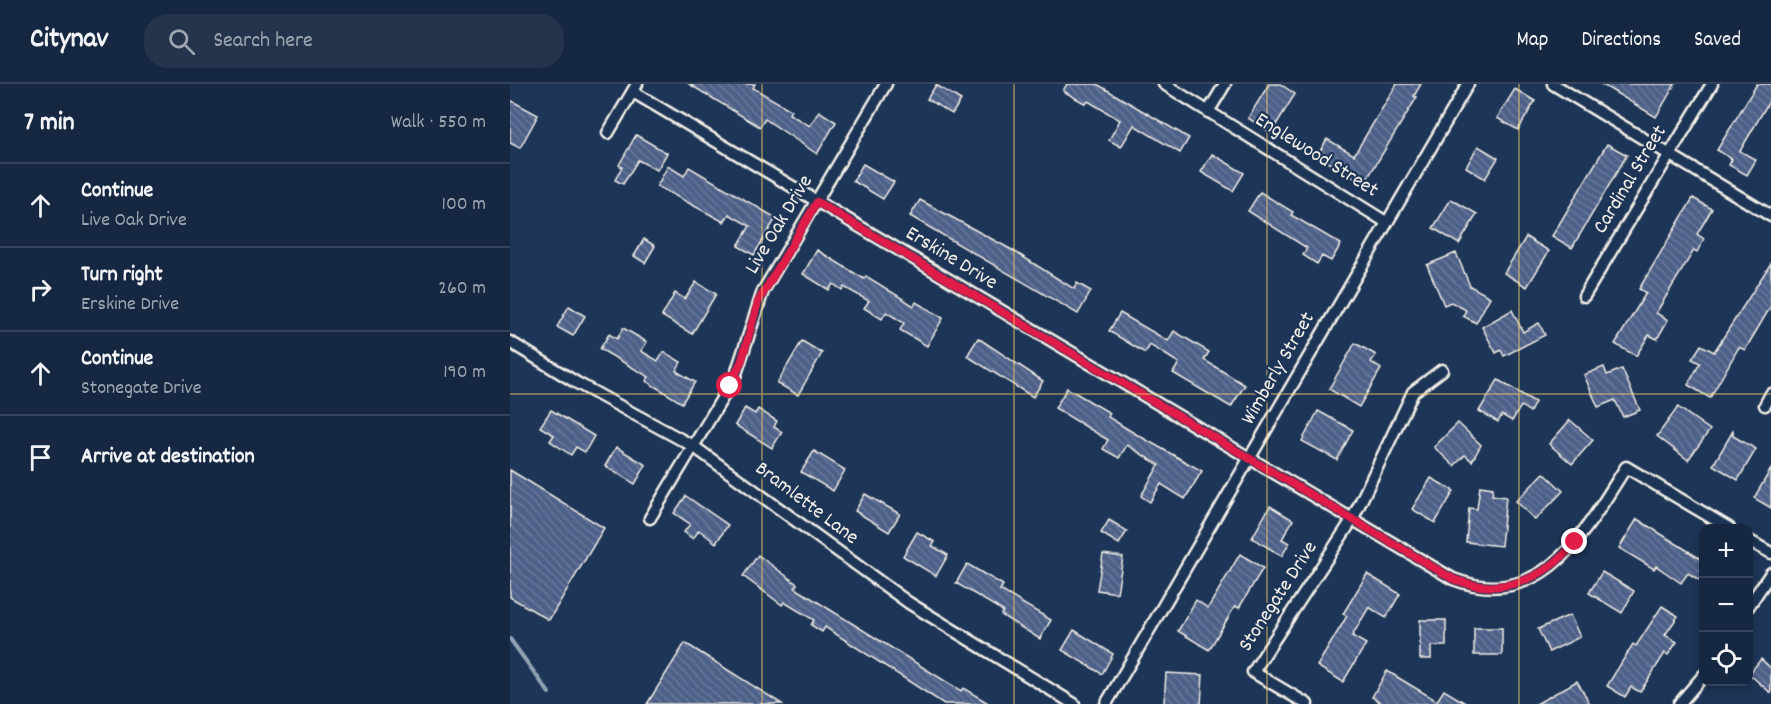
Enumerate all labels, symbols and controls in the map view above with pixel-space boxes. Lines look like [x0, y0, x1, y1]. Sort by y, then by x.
search box [144, 14, 564, 68]
text: Citynav [30, 21, 108, 61]
icon: search [165, 25, 198, 58]
text: Search here [213, 26, 313, 57]
text: Map [1517, 26, 1548, 56]
text: Directions [1581, 26, 1661, 56]
text: Saved [1694, 26, 1741, 56]
text: 7 min [24, 105, 75, 142]
street label: Englewood Street [1248, 106, 1384, 206]
text: Walk · 550 m [391, 109, 486, 137]
street label: Cardinal Street [1587, 120, 1675, 240]
street label: Live Oak Drive [739, 170, 821, 280]
text: Continue [81, 176, 153, 207]
icon: ahead [24, 189, 57, 222]
text: 100 m [442, 191, 486, 219]
text: Live Oak Drive [81, 207, 187, 235]
street label: Erskine Drive [899, 220, 1003, 298]
text: Turn right [81, 260, 163, 291]
icon: right [24, 273, 57, 306]
text: 260 m [438, 275, 486, 303]
text: Erskine Drive [81, 291, 179, 319]
street label: Wimberly Street [1235, 307, 1324, 431]
text: Continue [81, 344, 153, 375]
icon: ahead [24, 357, 57, 390]
text: 190 m [443, 359, 486, 387]
route start [716, 372, 742, 398]
text: Stonegate Drive [81, 375, 202, 403]
icon: arrive [24, 441, 57, 474]
text: Arrive at destination [81, 442, 255, 473]
street label: Bramlette Lane [748, 455, 864, 553]
map controls [1699, 524, 1753, 686]
button: + [1699, 524, 1753, 578]
route end [1561, 528, 1587, 554]
street label: Stonegate Drive [1232, 536, 1326, 658]
button: − [1699, 578, 1753, 632]
button: locate [1699, 632, 1753, 686]

